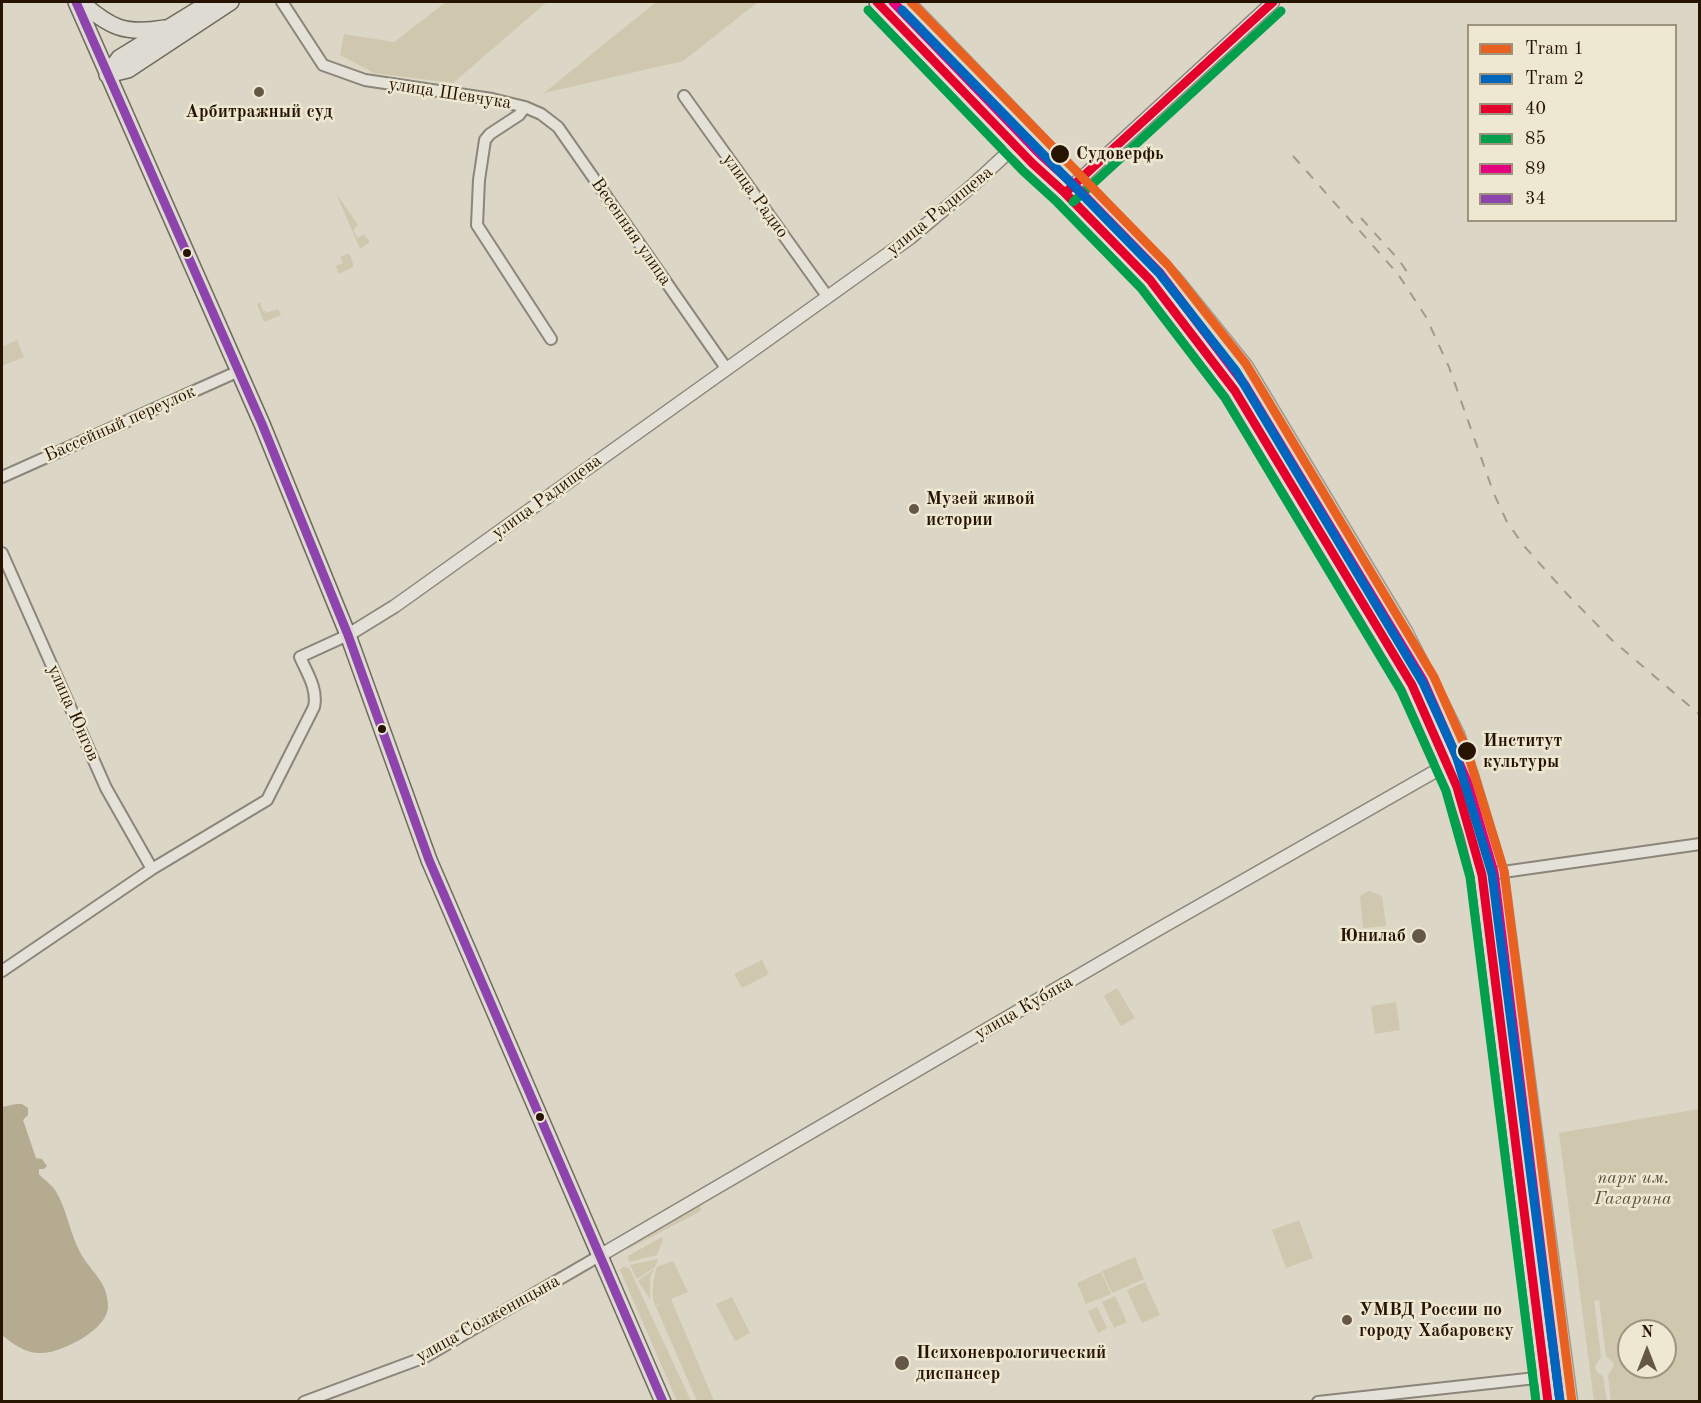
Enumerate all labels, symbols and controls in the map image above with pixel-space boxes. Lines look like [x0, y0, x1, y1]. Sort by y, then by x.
legend [1467, 24, 1677, 222]
text: Tram 1 [1525, 40, 1584, 58]
text: Tram 2 [1525, 70, 1584, 88]
street label: улица Шевчука [387, 74, 513, 114]
marker: Арбитражный суд [252, 85, 266, 99]
text: 40 [1525, 100, 1546, 118]
place label: Арбитражный суд [185, 101, 333, 123]
text: 85 [1525, 130, 1546, 148]
marker: Судоверфь [1049, 143, 1071, 165]
place label: Судоверфь [1076, 143, 1164, 165]
street label: улица Радио [717, 149, 793, 243]
text: 89 [1525, 160, 1546, 178]
street label: улица Радищева [883, 162, 997, 260]
street label: Весенняя улица [586, 174, 676, 290]
text: 34 [1525, 190, 1546, 208]
unlabelled marker [181, 247, 193, 259]
street label: Бассейный переулок [41, 381, 199, 467]
street label: улица Радищева [488, 450, 606, 544]
place label: Музей живой истории [926, 488, 1035, 530]
marker: Музей живой истории [907, 502, 921, 516]
street label: улица Юнгов [42, 661, 104, 765]
unlabelled marker [376, 723, 388, 735]
place label: Институт культуры [1483, 730, 1562, 772]
marker: Институт культуры [1456, 740, 1478, 762]
place label: Юнилаб [1339, 925, 1406, 947]
marker: Юнилаб [1410, 927, 1428, 945]
street label: улица Кубяка [971, 971, 1077, 1045]
unlabelled marker [534, 1111, 546, 1123]
park label: парк им. Гагарина [1594, 1167, 1672, 1210]
street label: улица Солженицына [412, 1270, 564, 1368]
place label: УМВД России по городу Хабаровску [1359, 1299, 1514, 1342]
marker: УМВД России по городу Хабаровску [1340, 1313, 1354, 1327]
north arrow [1617, 1319, 1677, 1379]
text: N [1641, 1325, 1653, 1341]
place label: Психоневрологический диспансер [916, 1342, 1106, 1384]
marker: Психоневрологический диспансер [893, 1354, 911, 1372]

